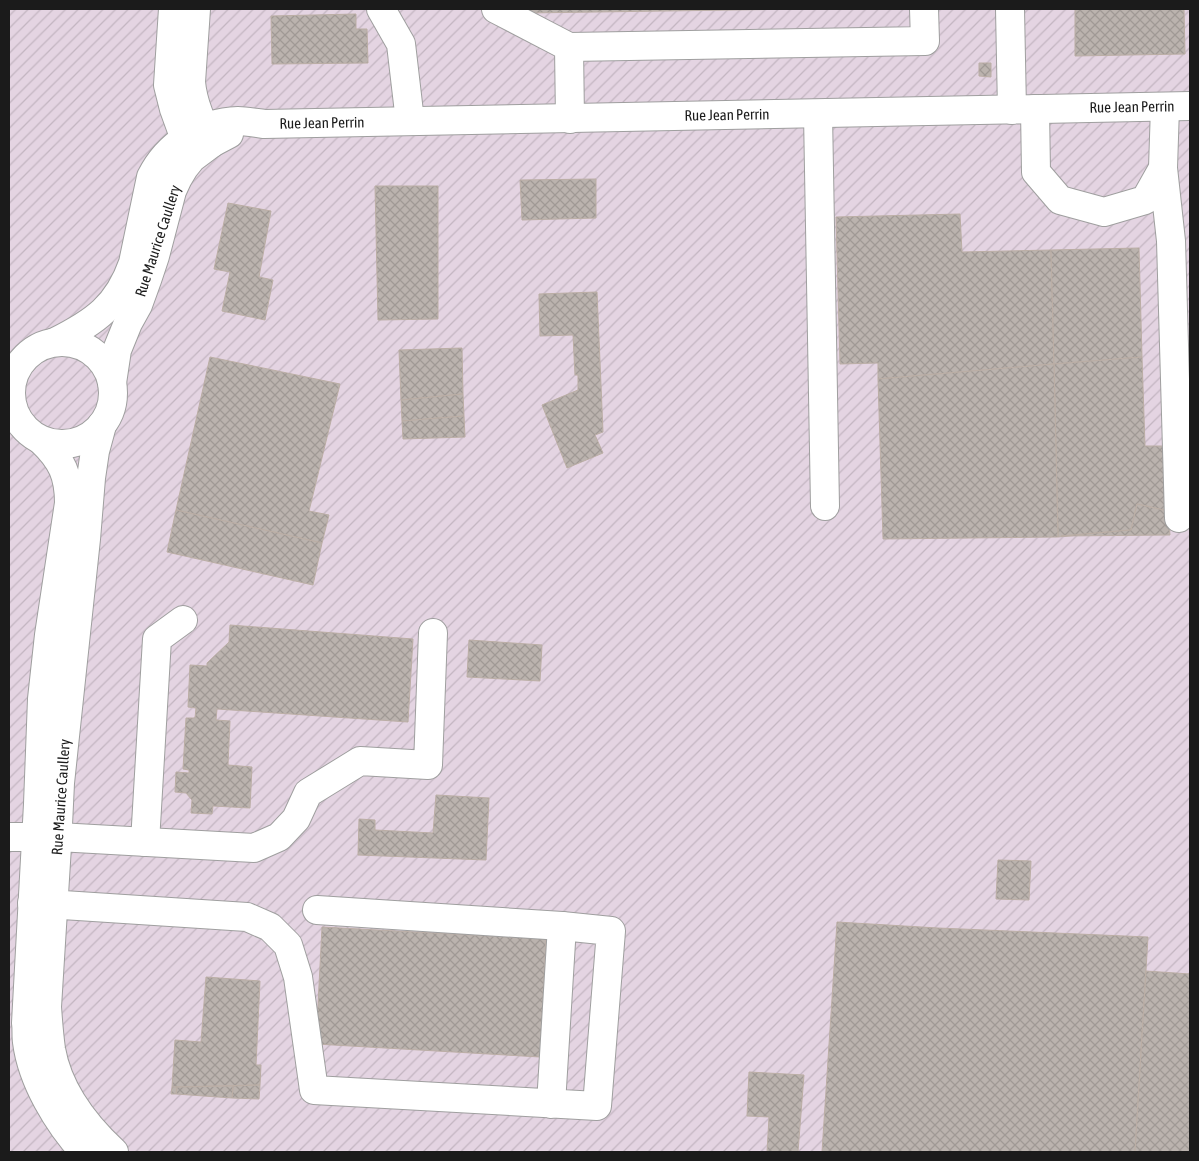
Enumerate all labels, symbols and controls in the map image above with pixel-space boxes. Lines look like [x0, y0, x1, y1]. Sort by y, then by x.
street label: Rue Jean Perrin [1089, 97, 1175, 116]
street label: Rue Jean Perrin [684, 105, 770, 124]
street label: Rue Jean Perrin [279, 113, 365, 132]
street label: Rue Maurice Caullery [131, 183, 184, 299]
street label: Rue Maurice Caullery [48, 738, 73, 856]

